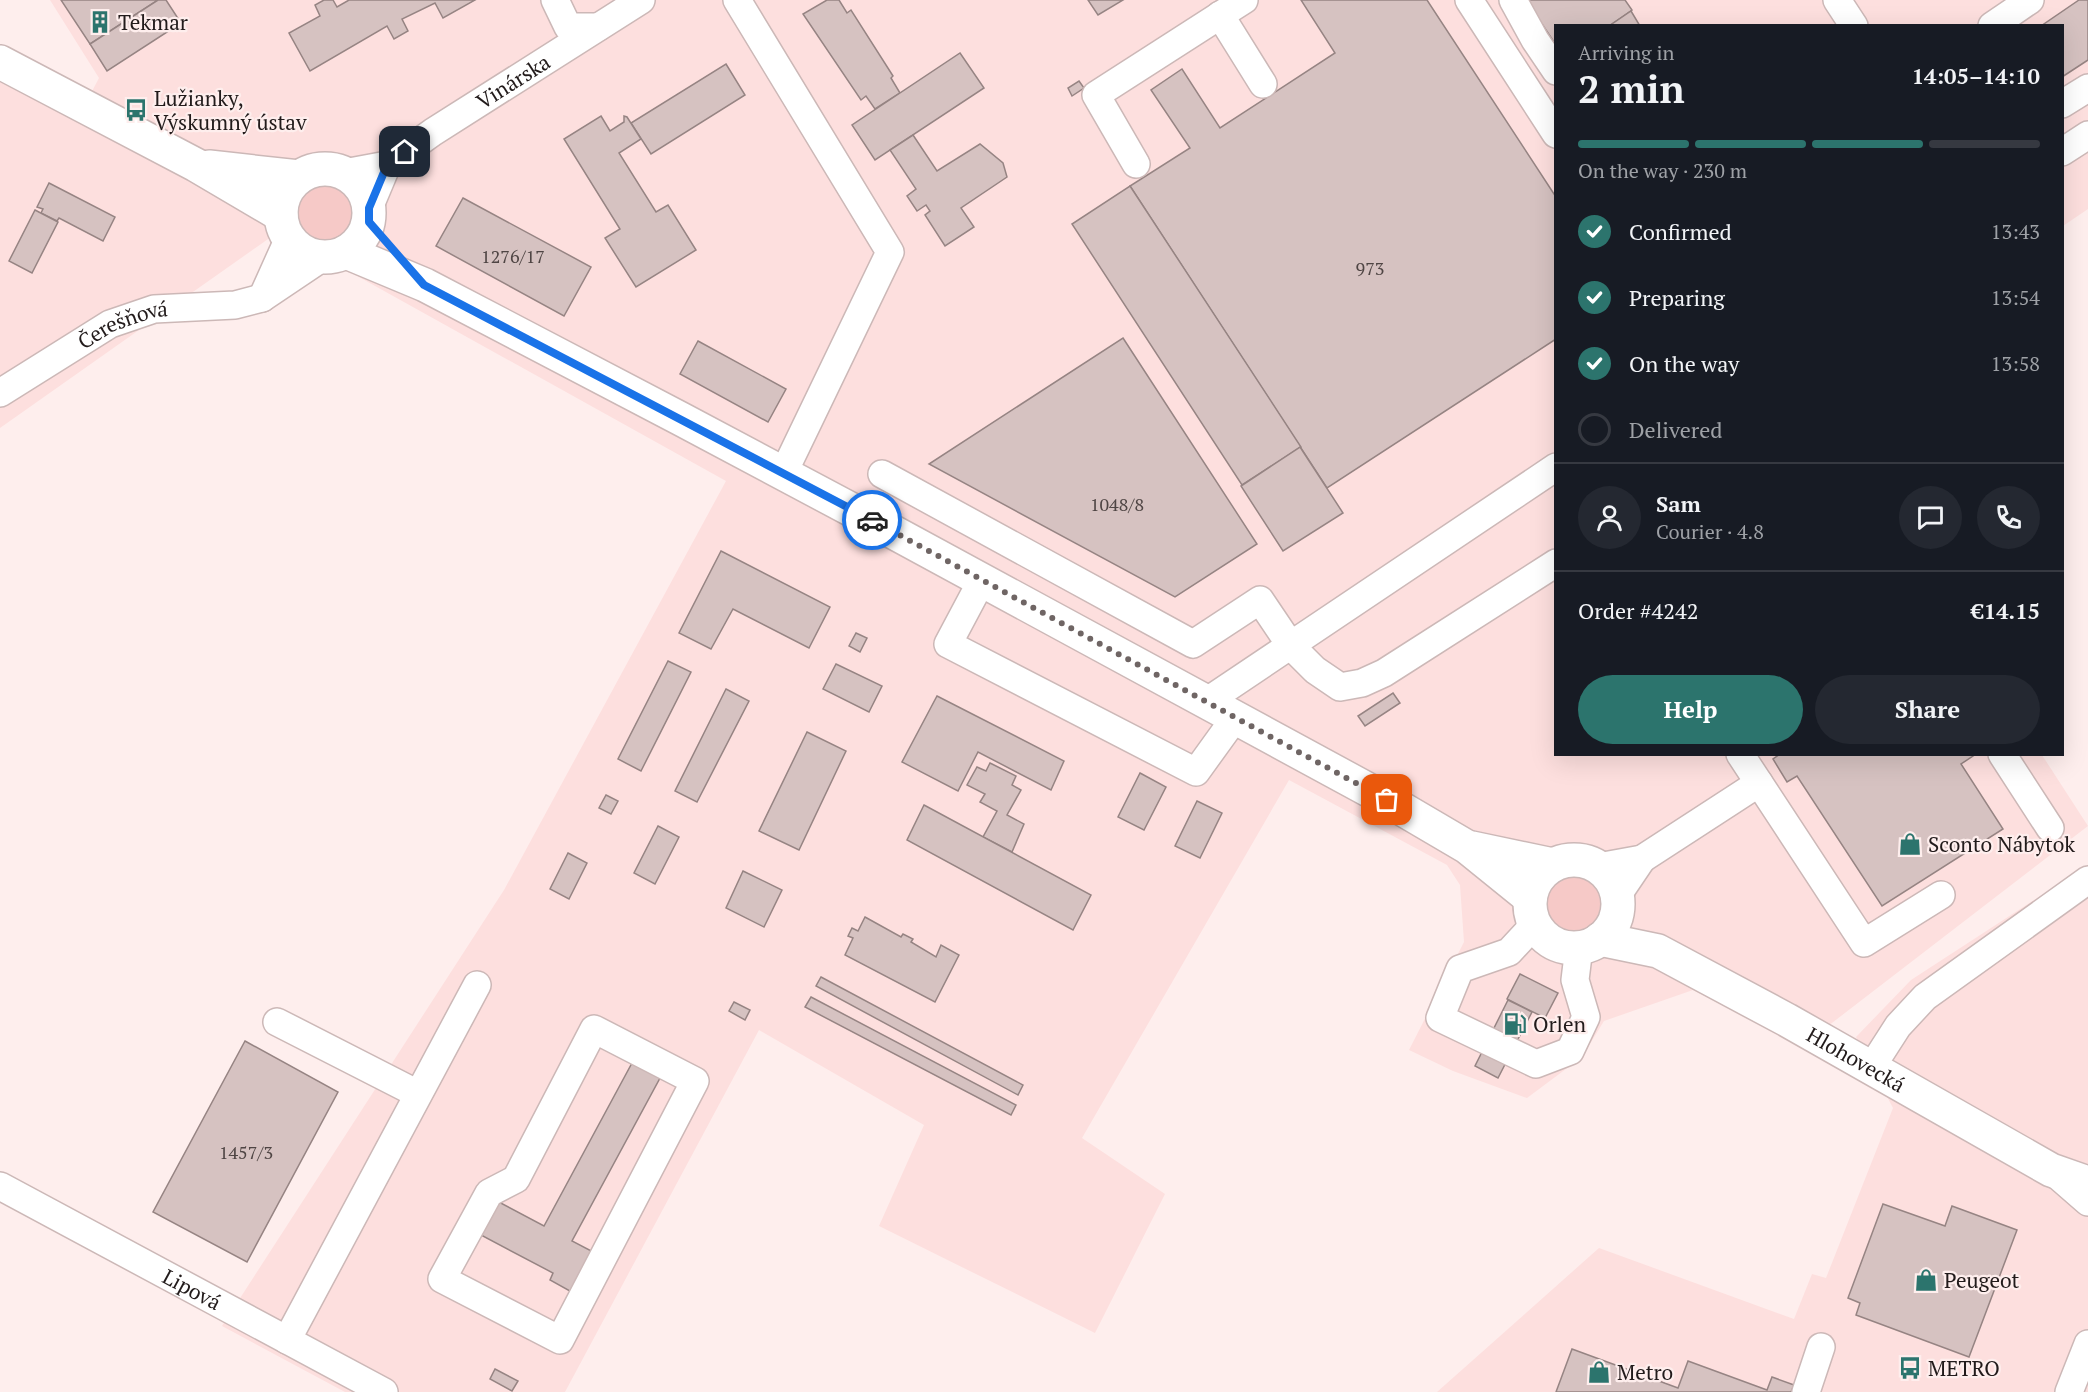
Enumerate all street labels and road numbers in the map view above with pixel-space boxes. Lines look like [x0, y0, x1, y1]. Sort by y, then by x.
street label: Vinárska [471, 47, 556, 115]
street label: Čerešňová [72, 294, 169, 355]
street label: Hlohovecká [1802, 1020, 1911, 1099]
street label: Lipová [158, 1262, 227, 1316]

